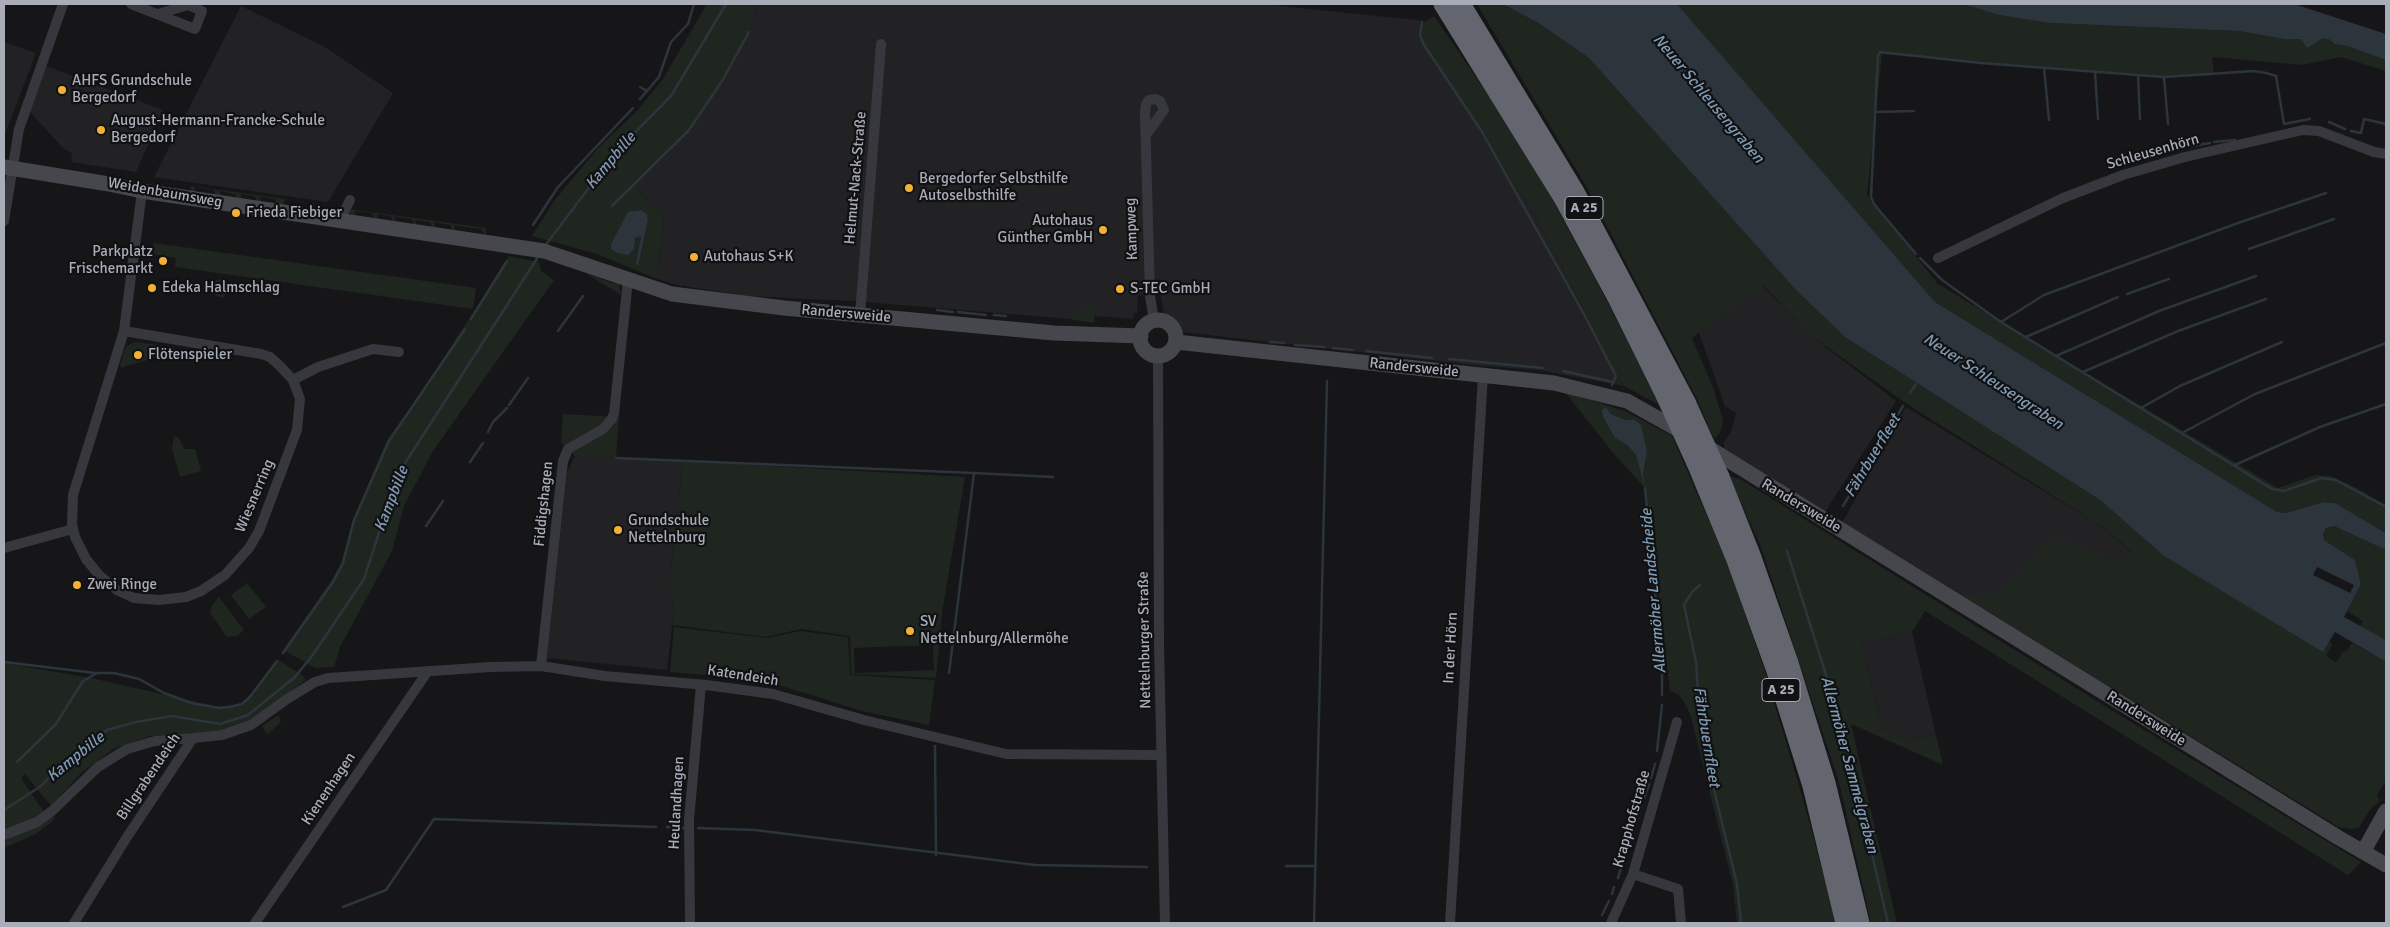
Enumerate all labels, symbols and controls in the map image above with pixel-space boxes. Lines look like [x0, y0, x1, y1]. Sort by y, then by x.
water label: Neuer Schleusengraben [1648, 31, 1768, 167]
place label: AHFS Grundschule Bergedorf [72, 72, 192, 107]
marker: AHFS Grundschule Bergedorf [56, 84, 68, 96]
street label: Helmut-Nack-Straße [841, 111, 871, 245]
place label: August-Hermann-Francke-Schule Bergedorf [111, 112, 325, 147]
marker: August-Hermann-Francke-Schule Bergedorf [95, 124, 107, 136]
water label: Kampbille [582, 129, 640, 193]
street label: Schleusenhörn [2105, 130, 2201, 174]
place label: Bergedorfer Selbsthilfe Autoselbsthilfe [919, 170, 1068, 205]
street label: Weidenbaumsweg [106, 174, 224, 212]
marker: Bergedorfer Selbsthilfe Autoselbsthilfe [903, 182, 915, 194]
street label: Kampweg [1122, 197, 1142, 261]
road number: A 25 [1565, 197, 1603, 220]
place label: Frieda Fiebiger [246, 204, 342, 222]
marker: Frieda Fiebiger [230, 207, 242, 219]
place label: Autohaus Günther GmbH [998, 212, 1093, 247]
marker: Autohaus Günther GmbH [1097, 224, 1109, 236]
place label: Parkplatz Frischemarkt [69, 243, 153, 278]
place label: Autohaus S+K [704, 248, 793, 266]
marker: Autohaus S+K [688, 251, 700, 263]
marker: Parkplatz Frischemarkt [157, 255, 169, 267]
place label: Edeka Halmschlag [162, 279, 280, 297]
place label: S-TEC GmbH [1130, 280, 1211, 298]
marker: Edeka Halmschlag [146, 282, 158, 294]
marker: S-TEC GmbH [1114, 283, 1126, 295]
street label: Randersweide [800, 301, 892, 327]
water label: Neuer Schleusengraben [1920, 330, 2066, 434]
place label: Flötenspieler [148, 346, 232, 364]
marker: Flötenspieler [132, 349, 144, 361]
street label: Randersweide [1368, 354, 1460, 382]
water label: Fährbuerfleet [1841, 411, 1905, 501]
street label: Wiesnerring [231, 457, 279, 535]
street label: Fiddigshagen [531, 460, 557, 548]
water label: Kampbille [371, 463, 413, 535]
street label: Randersweide [1758, 475, 1844, 537]
water label: Allermöher Landscheide [1637, 508, 1671, 674]
place label: Grundschule Nettelnburg [628, 512, 709, 547]
marker: Grundschule Nettelnburg [612, 524, 624, 536]
street label: Nettelnburger Straße [1135, 571, 1155, 709]
place label: Zwei Ringe [87, 576, 157, 594]
marker: Zwei Ringe [71, 579, 83, 591]
street label: In der Hörn [1440, 612, 1462, 684]
place label: SV Nettelnburg/Allermöhe [920, 613, 1069, 648]
marker: SV Nettelnburg/Allermöhe [904, 625, 916, 637]
street label: Katendeich [706, 661, 780, 691]
water label: Allermöher Sammelgraben [1816, 674, 1882, 856]
road number: A 25 [1762, 678, 1800, 702]
water label: Fährbuernfleet [1689, 685, 1723, 789]
street label: Randersweide [2103, 688, 2189, 750]
water label: Kampbille [43, 728, 109, 786]
street label: Billgrabendeich [113, 730, 185, 824]
street label: Kienenhagen [298, 749, 360, 829]
street label: Heulandhagen [666, 756, 688, 850]
street label: Krapphofstraße [1609, 768, 1655, 870]

